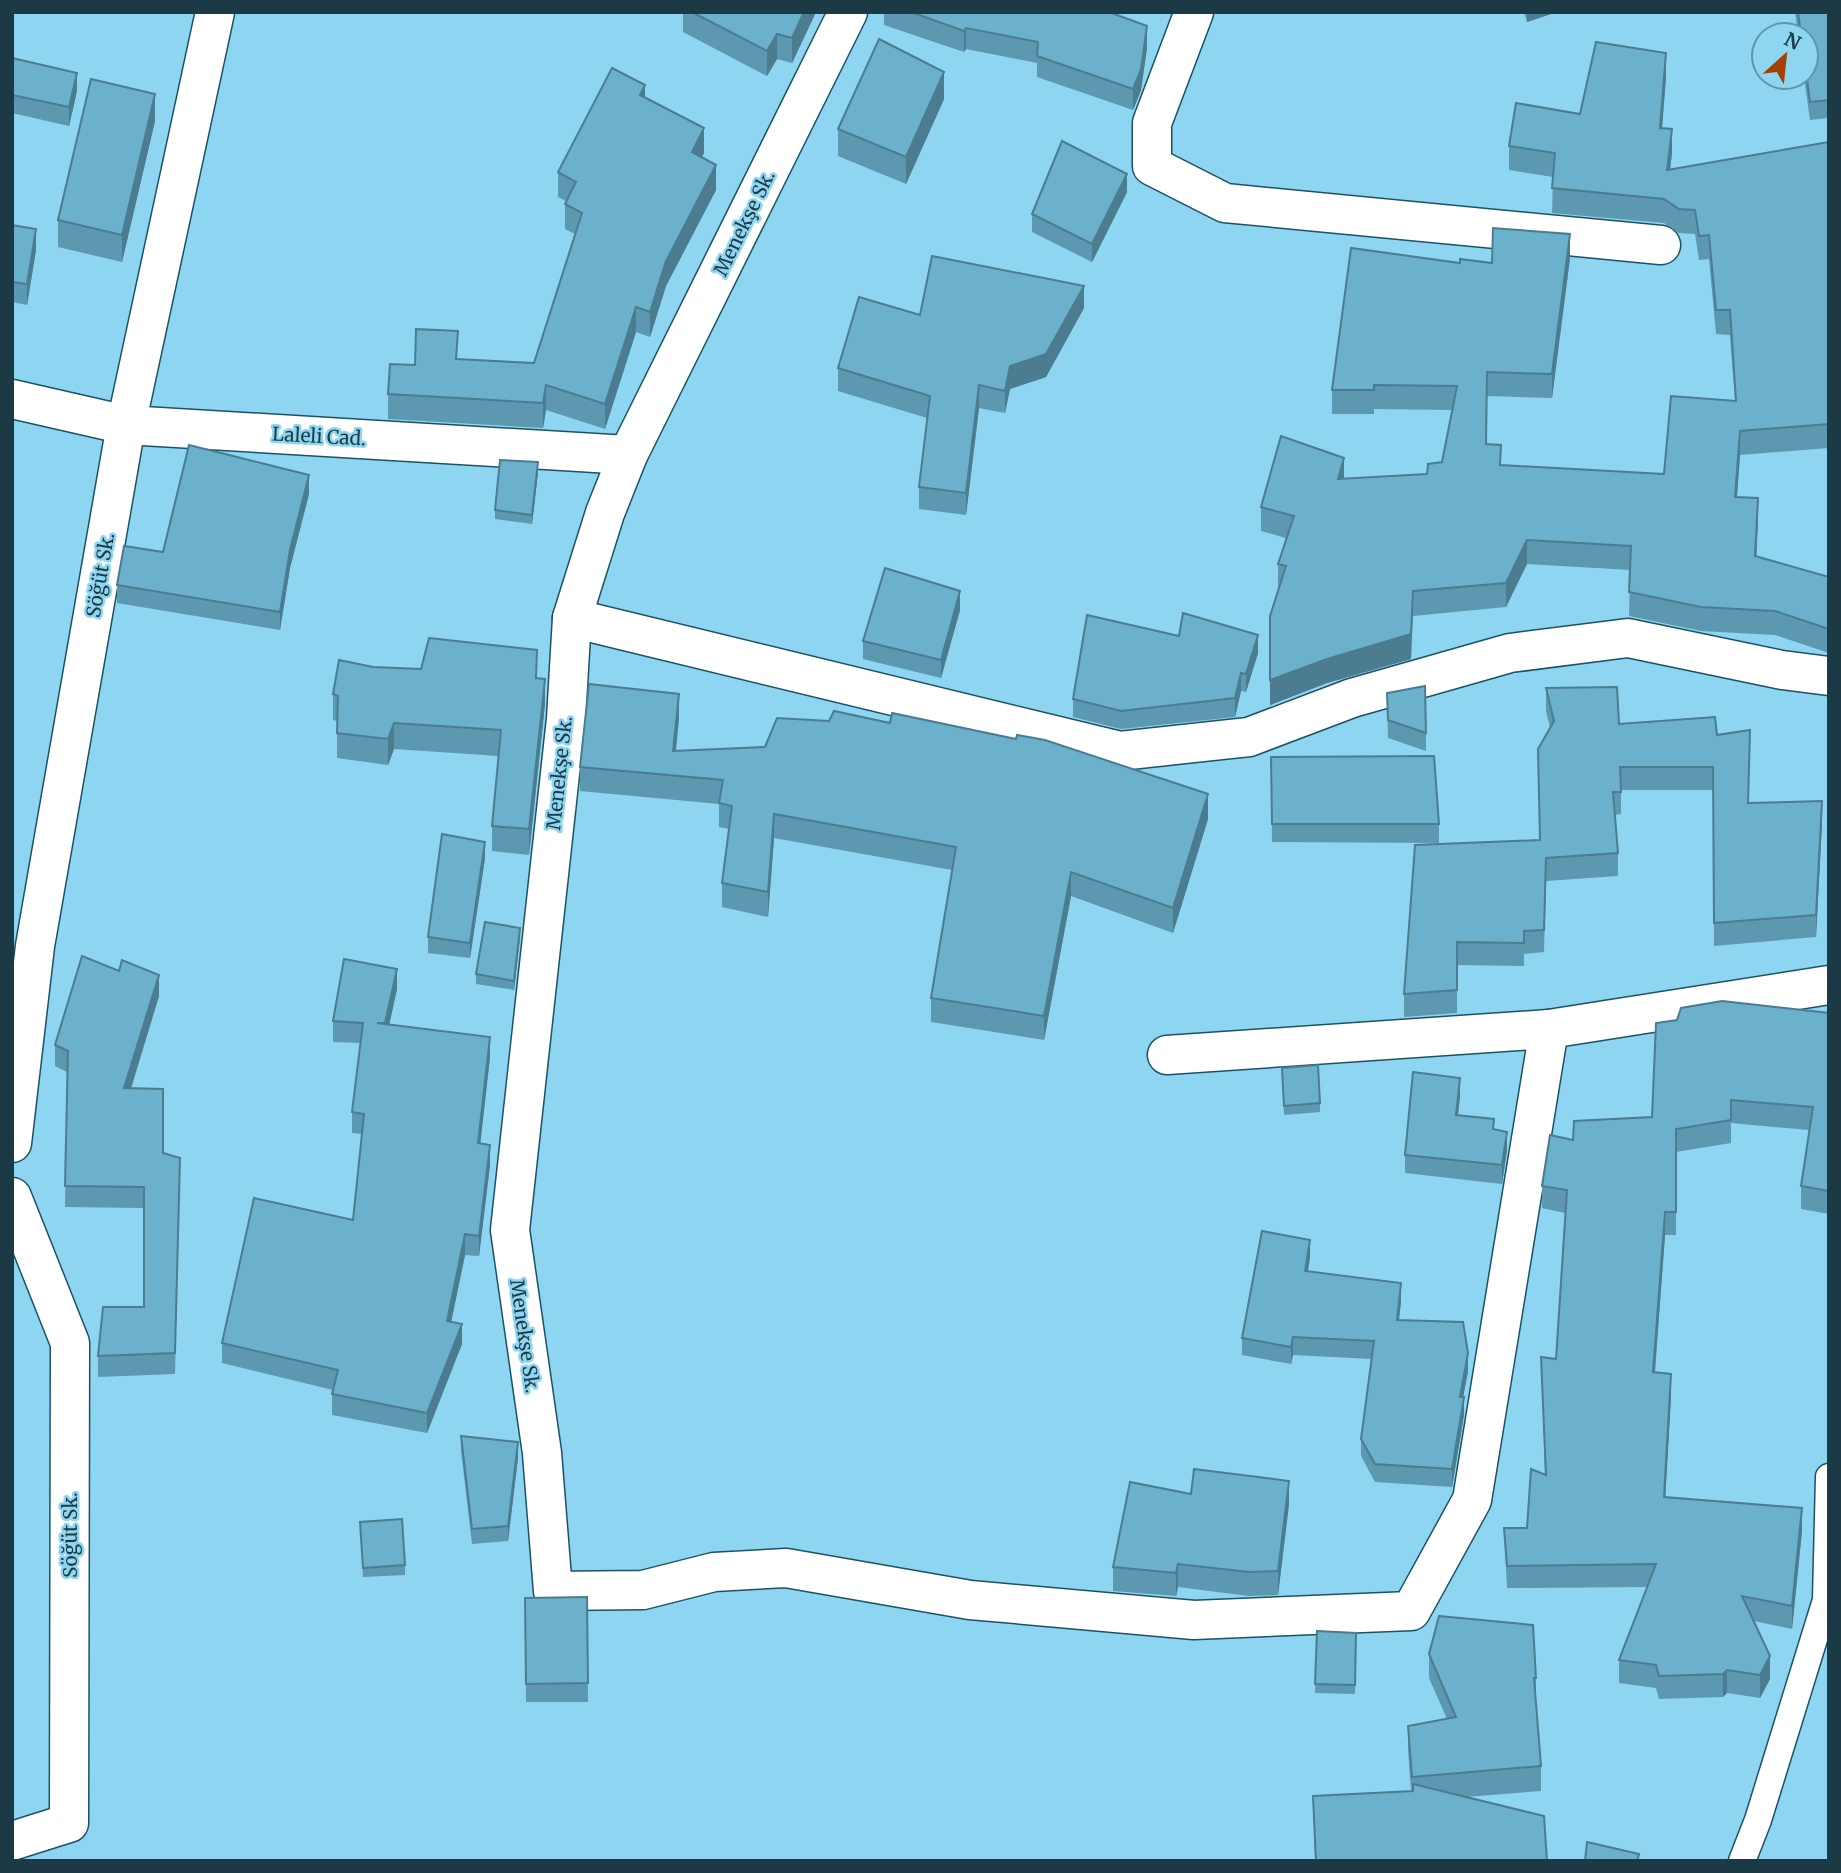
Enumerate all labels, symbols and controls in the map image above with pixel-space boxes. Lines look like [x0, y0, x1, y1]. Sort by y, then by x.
north arrow [1750, 21, 1820, 91]
text: N [1781, 27, 1805, 55]
street label: Menekşe Sk. [708, 166, 780, 280]
street label: Laleli Cad. [271, 422, 367, 450]
street label: Söğüt Sk. [81, 531, 119, 619]
street label: Menekşe Sk. [541, 715, 577, 831]
street label: Menekşe Sk. [505, 1278, 545, 1394]
street label: Söğüt Sk. [58, 1492, 82, 1578]

